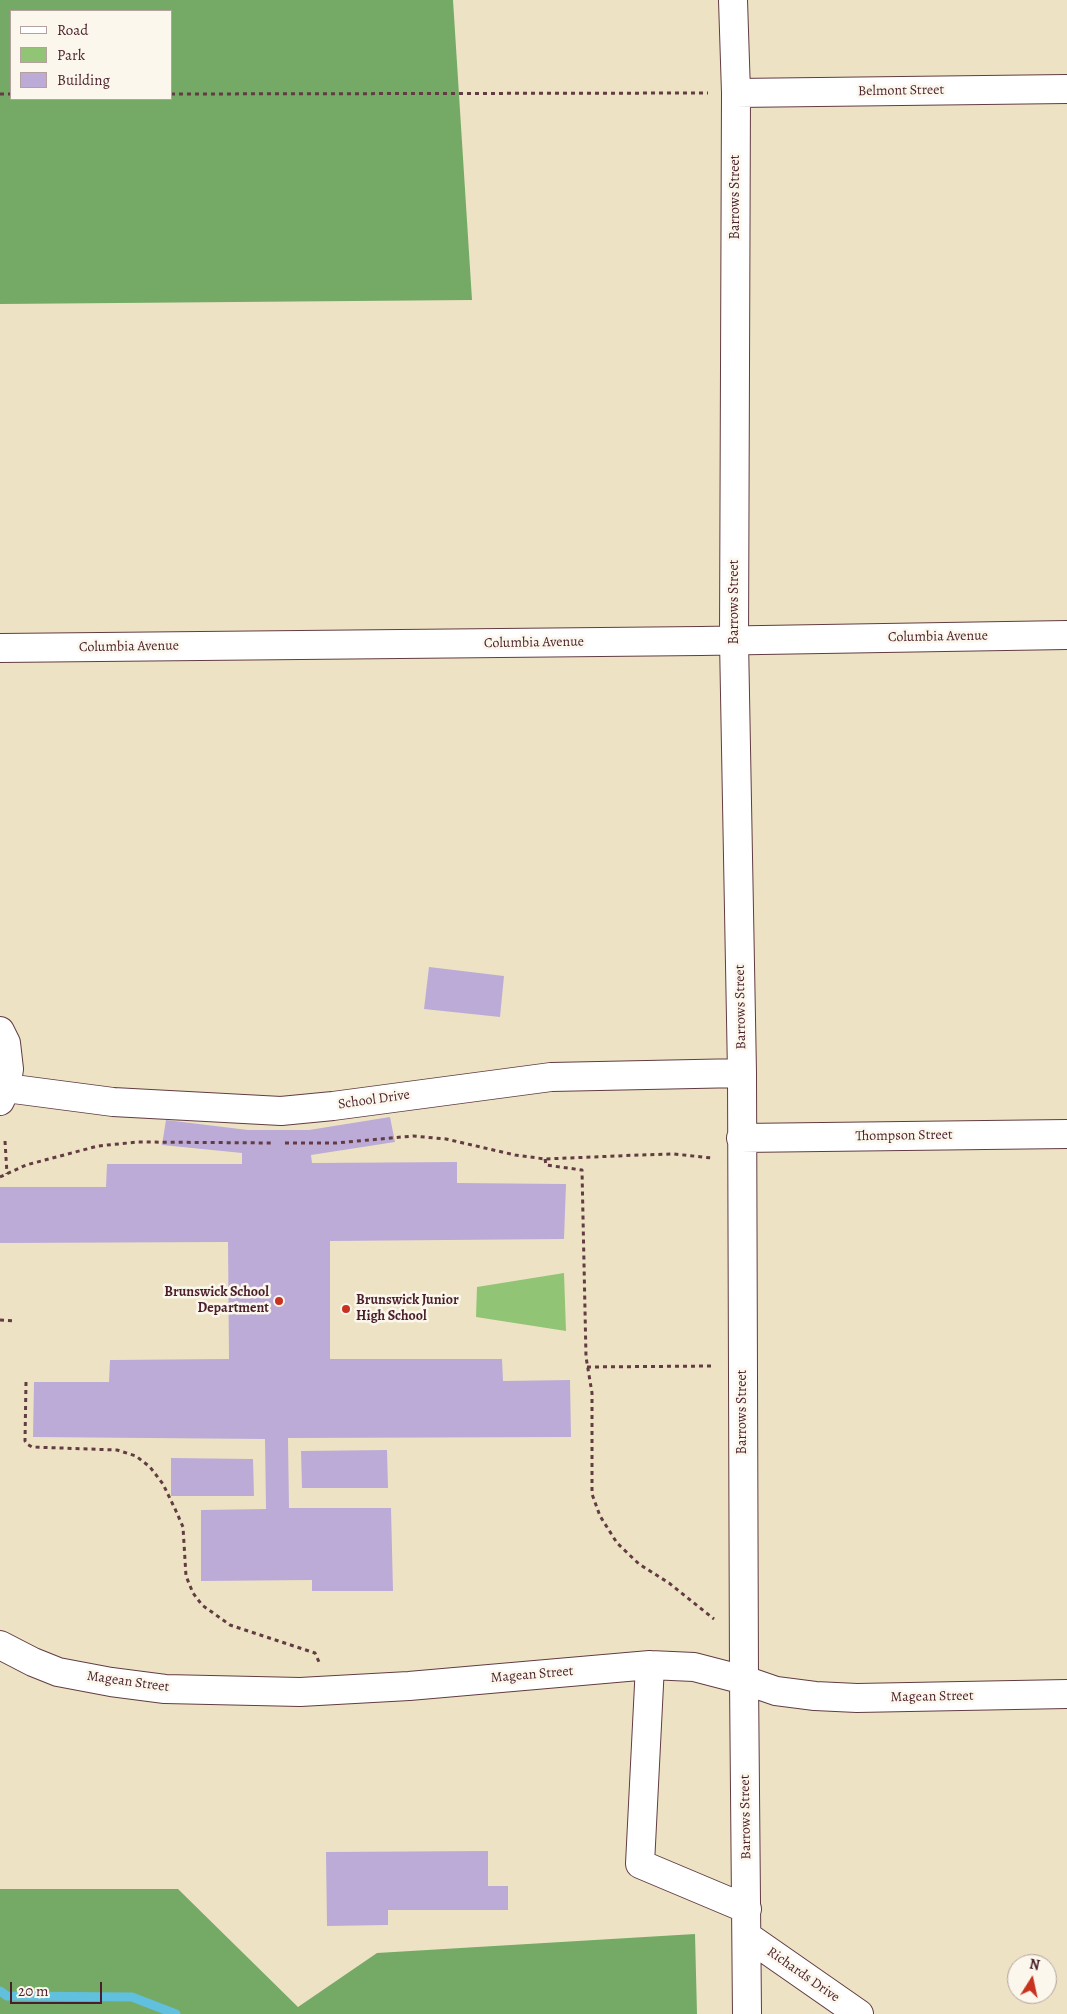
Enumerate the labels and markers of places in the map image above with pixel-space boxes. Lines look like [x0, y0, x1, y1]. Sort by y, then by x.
place label: Brunswick School Department [164, 1285, 269, 1318]
place label: Brunswick Junior High School [356, 1293, 459, 1325]
marker: Brunswick School Department [273, 1295, 285, 1307]
marker: Brunswick Junior High School [340, 1303, 352, 1315]

